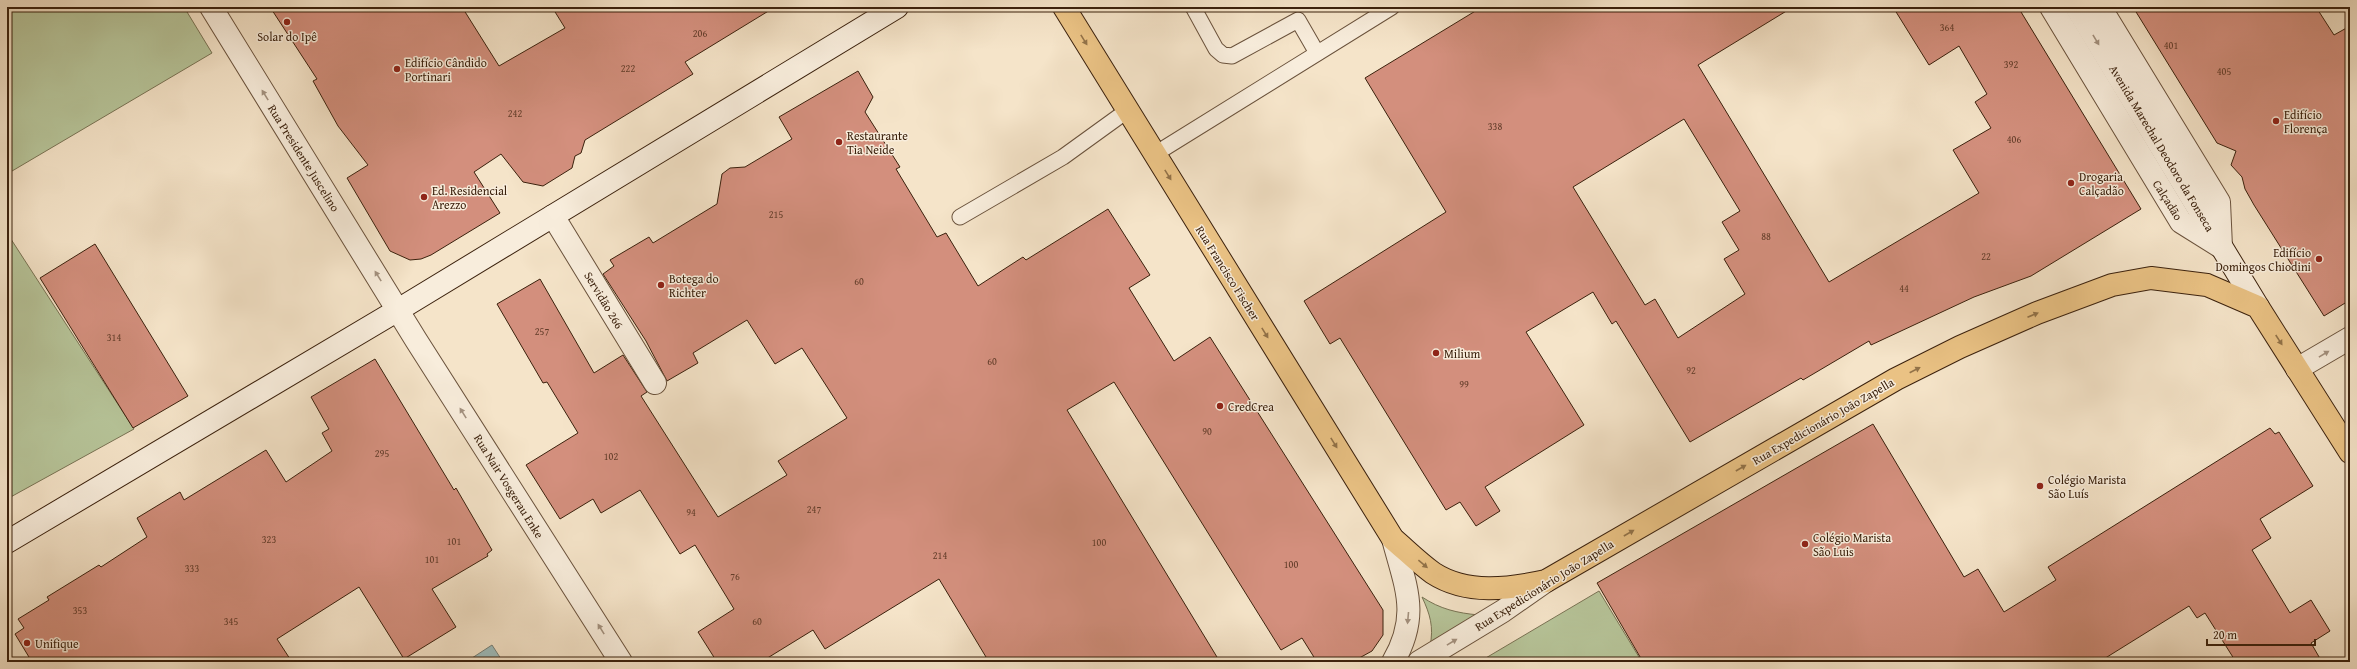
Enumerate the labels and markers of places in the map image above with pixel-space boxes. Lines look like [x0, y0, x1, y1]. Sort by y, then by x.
marker: Solar do Ipê [282, 17, 292, 27]
place label: Solar do Ipê [257, 28, 317, 45]
place label: Edifício Cândido Portinari [405, 54, 487, 85]
marker: Edifício Cândido Portinari [392, 64, 402, 74]
place label: Edifício Florença [2284, 106, 2328, 137]
marker: Edifício Florença [2271, 116, 2281, 126]
place label: Restaurante Tia Neide [847, 127, 908, 158]
marker: Restaurante Tia Neide [834, 137, 844, 147]
place label: Drogaria Calçadão [2079, 168, 2124, 199]
marker: Drogaria Calçadão [2066, 178, 2076, 188]
place label: Ed. Residencial Arezzo [432, 182, 508, 213]
marker: Ed. Residencial Arezzo [419, 192, 429, 202]
place label: Edifício Domingos Chiodini [2216, 244, 2312, 275]
marker: Edifício Domingos Chiodini [2314, 254, 2324, 264]
place label: Botega do Richter [669, 270, 719, 301]
marker: Botega do Richter [656, 280, 666, 290]
place label: Milium [1444, 345, 1480, 362]
marker: Milium [1431, 348, 1441, 358]
place label: CredCrea [1228, 398, 1274, 415]
marker: CredCrea [1215, 401, 1225, 411]
place label: Colégio Marista São Luís [2048, 471, 2127, 502]
marker: Colégio Marista São Luís [2035, 481, 2045, 491]
place label: Colégio Marista São Luis [1813, 529, 1892, 560]
marker: Colégio Marista São Luis [1800, 539, 1810, 549]
place label: Unifique [35, 635, 79, 652]
marker: Unifique [22, 638, 32, 648]

